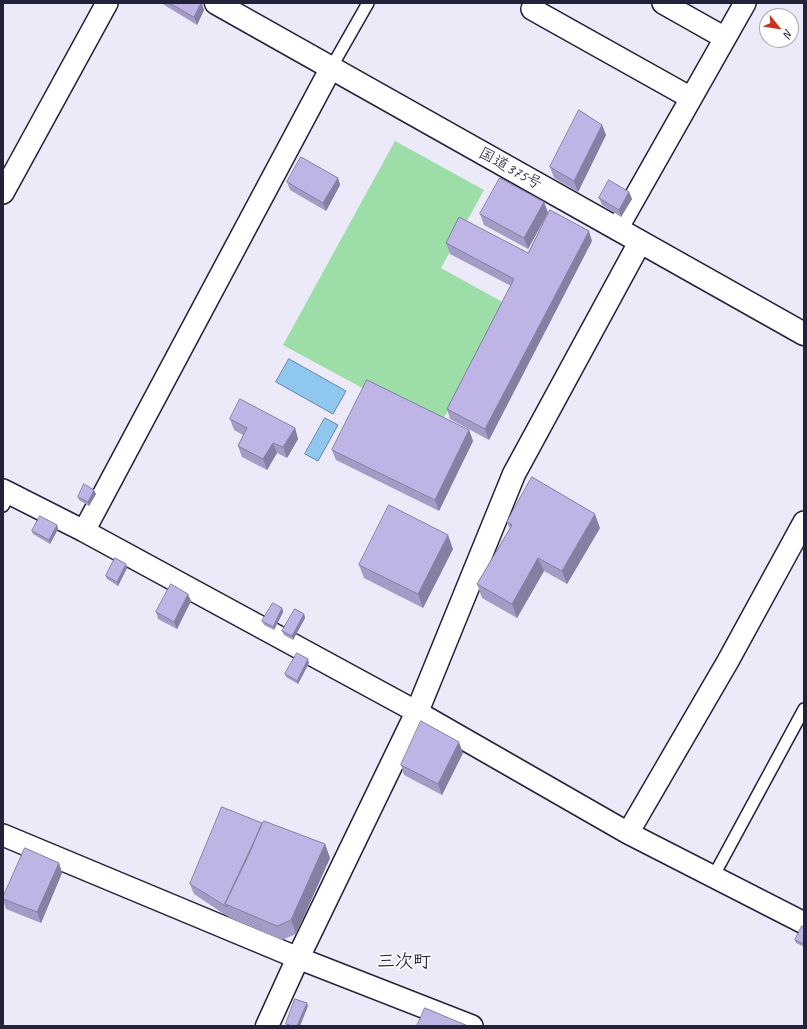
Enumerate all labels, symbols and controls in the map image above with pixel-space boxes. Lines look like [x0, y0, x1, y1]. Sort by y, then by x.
north arrow [759, 8, 799, 48]
text: N [781, 27, 796, 40]
street label: 国道375号 [475, 144, 545, 194]
district label: 三次町 [377, 951, 431, 973]

